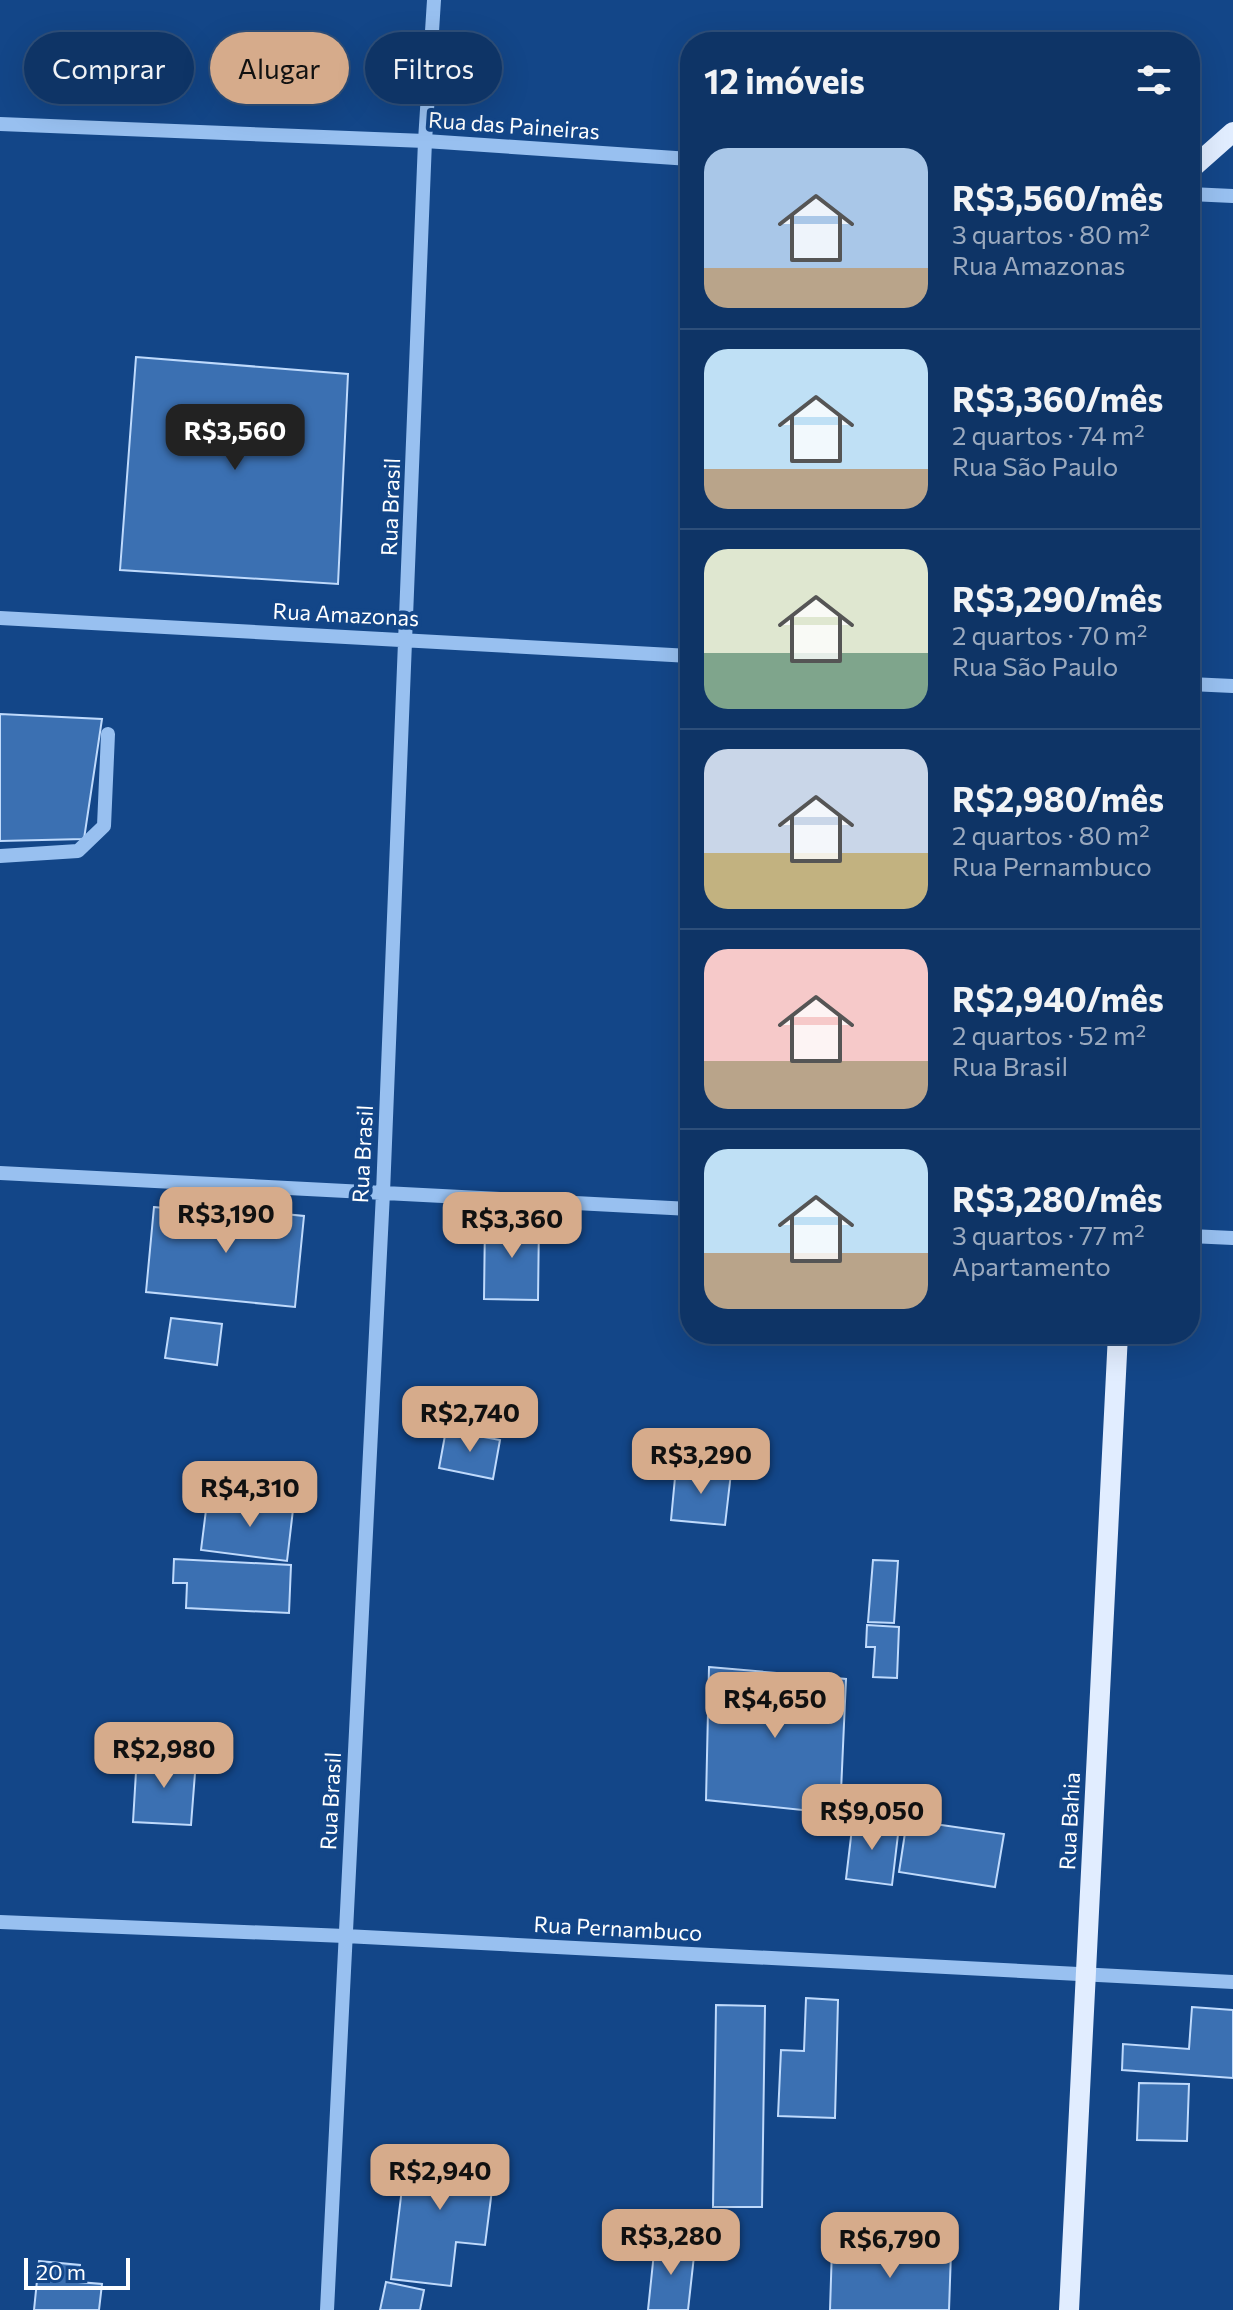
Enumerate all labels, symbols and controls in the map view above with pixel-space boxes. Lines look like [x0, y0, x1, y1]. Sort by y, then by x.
chip: Comprar [24, 32, 194, 104]
chip: Alugar [210, 32, 349, 104]
chip: Filtros [365, 32, 502, 104]
icon: filters [1132, 58, 1176, 102]
text: 12 imóveis [704, 59, 865, 101]
street label: Rua das Paineiras [427, 106, 601, 144]
text: R$3,560/mês [952, 176, 1163, 218]
icon: home [768, 180, 864, 276]
text: 3 quartos · 80 m² [952, 218, 1150, 249]
text: Rua Amazonas [952, 249, 1125, 280]
text: R$3,360/mês [952, 377, 1163, 419]
icon: home [768, 381, 864, 477]
pin: R$3,560 [161, 404, 309, 472]
text: R$3,560 [184, 414, 286, 445]
text: 2 quartos · 74 m² [952, 419, 1145, 450]
text: Rua São Paulo [952, 450, 1118, 481]
street label: Rua Brasil [375, 457, 405, 557]
text: R$3,290/mês [952, 577, 1163, 619]
icon: home [768, 581, 864, 677]
street label: Rua Amazonas [272, 597, 420, 631]
text: 2 quartos · 70 m² [952, 619, 1148, 650]
text: Rua São Paulo [952, 650, 1118, 681]
text: R$2,980/mês [952, 777, 1164, 819]
icon: home [768, 781, 864, 877]
text: 2 quartos · 80 m² [952, 819, 1150, 850]
text: Rua Pernambuco [952, 850, 1152, 881]
text: R$2,940/mês [952, 977, 1164, 1019]
icon: home [768, 981, 864, 1077]
text: 2 quartos · 52 m² [952, 1019, 1146, 1050]
text: Rua Brasil [952, 1050, 1068, 1081]
street label: Rua Brasil [346, 1104, 378, 1204]
text: R$3,280/mês [952, 1177, 1163, 1219]
icon: home [768, 1181, 864, 1277]
pin: R$3,190 [152, 1187, 300, 1255]
pin: R$3,360 [438, 1192, 586, 1260]
text: R$3,190 [177, 1197, 275, 1228]
text: R$3,360 [461, 1202, 563, 1233]
text: 3 quartos · 77 m² [952, 1219, 1145, 1250]
text: Apartamento [952, 1250, 1111, 1281]
pin: R$2,740 [396, 1386, 544, 1454]
text: R$2,740 [420, 1396, 520, 1427]
pin: R$3,290 [627, 1428, 775, 1496]
text: R$3,290 [650, 1438, 752, 1469]
pin: R$4,310 [176, 1461, 324, 1529]
text: R$4,310 [200, 1471, 300, 1502]
pin: R$4,650 [701, 1672, 849, 1740]
text: R$4,650 [723, 1682, 827, 1713]
pin: R$2,980 [90, 1722, 238, 1790]
text: R$2,980 [112, 1732, 216, 1763]
street label: Rua Brasil [314, 1751, 346, 1851]
street label: Rua Bahia [1053, 1771, 1085, 1871]
pin: R$9,050 [798, 1784, 946, 1852]
text: R$9,050 [820, 1794, 924, 1825]
street label: Rua Pernambuco [533, 1910, 703, 1946]
pin: R$2,940 [366, 2144, 514, 2212]
text: R$2,940 [388, 2154, 492, 2185]
pin: R$3,280 [597, 2209, 745, 2277]
pin: R$6,790 [816, 2212, 964, 2280]
text: R$3,280 [620, 2219, 722, 2250]
text: R$6,790 [839, 2222, 941, 2253]
scale bar [24, 2254, 130, 2290]
text: 20 m [36, 2258, 86, 2285]

